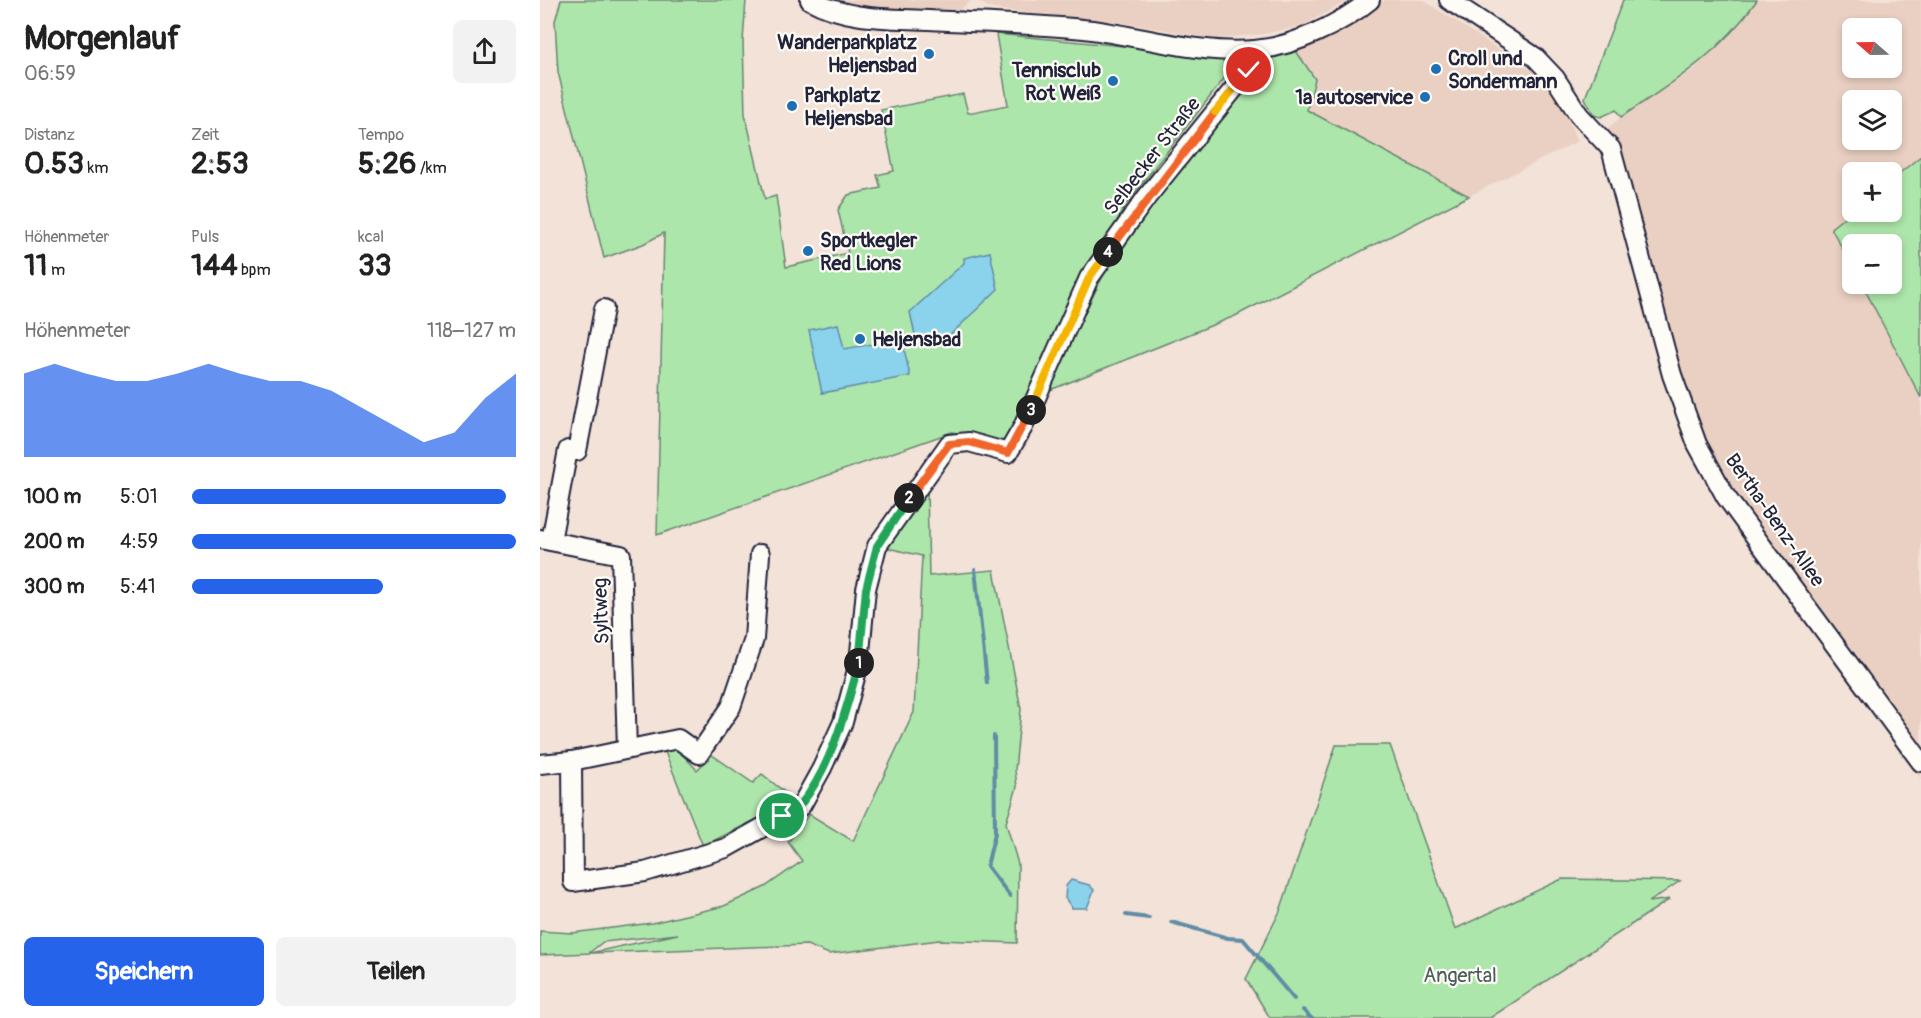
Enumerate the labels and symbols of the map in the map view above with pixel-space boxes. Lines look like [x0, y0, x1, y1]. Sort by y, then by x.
north arrow [1842, 18, 1902, 78]
place label: Wanderparkplatz Heljensbad [777, 30, 918, 78]
pin [1223, 44, 1274, 95]
place label: Croll und Sondermann [1448, 46, 1558, 94]
marker: Wanderparkplatz Heljensbad [922, 47, 936, 61]
place label: Tennisclub Rot Weiß [1011, 58, 1101, 106]
marker: Croll und Sondermann [1429, 62, 1443, 76]
marker: Tennisclub Rot Weiß [1106, 74, 1120, 88]
place label: Parkplatz Heljensbad [804, 83, 893, 131]
place label: 1a autoservice [1295, 85, 1414, 110]
marker: 1a autoservice [1418, 90, 1432, 104]
street label: Selbecker Straße [1098, 92, 1206, 220]
marker: Parkplatz Heljensbad [785, 99, 799, 113]
place label: Sportkegler Red Lions [820, 228, 918, 276]
pin: 4 [1093, 237, 1123, 267]
marker: Sportkegler Red Lions [801, 244, 815, 258]
place label: Heljensbad [872, 327, 961, 352]
marker: Heljensbad [853, 332, 867, 346]
pin: 3 [1016, 395, 1046, 425]
street label: Bertha-Benz-Allee [1720, 449, 1830, 592]
pin: 2 [894, 483, 924, 513]
street label: Syltweg [587, 577, 615, 645]
pin: 1 [844, 648, 874, 678]
pin [756, 790, 807, 841]
park label: Angertal [1423, 963, 1497, 988]

